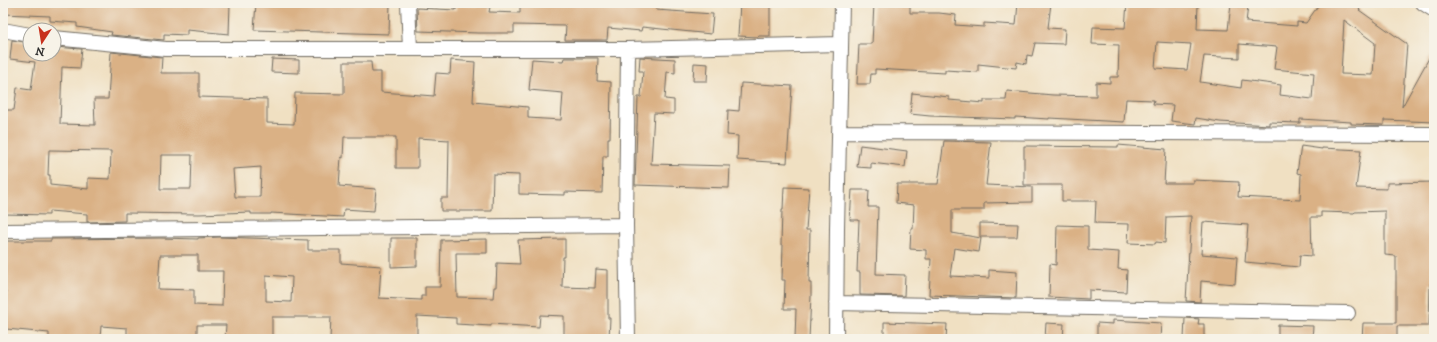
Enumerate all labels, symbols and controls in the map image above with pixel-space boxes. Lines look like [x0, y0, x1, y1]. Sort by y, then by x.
north arrow [22, 22, 62, 62]
text: N [34, 43, 46, 59]

